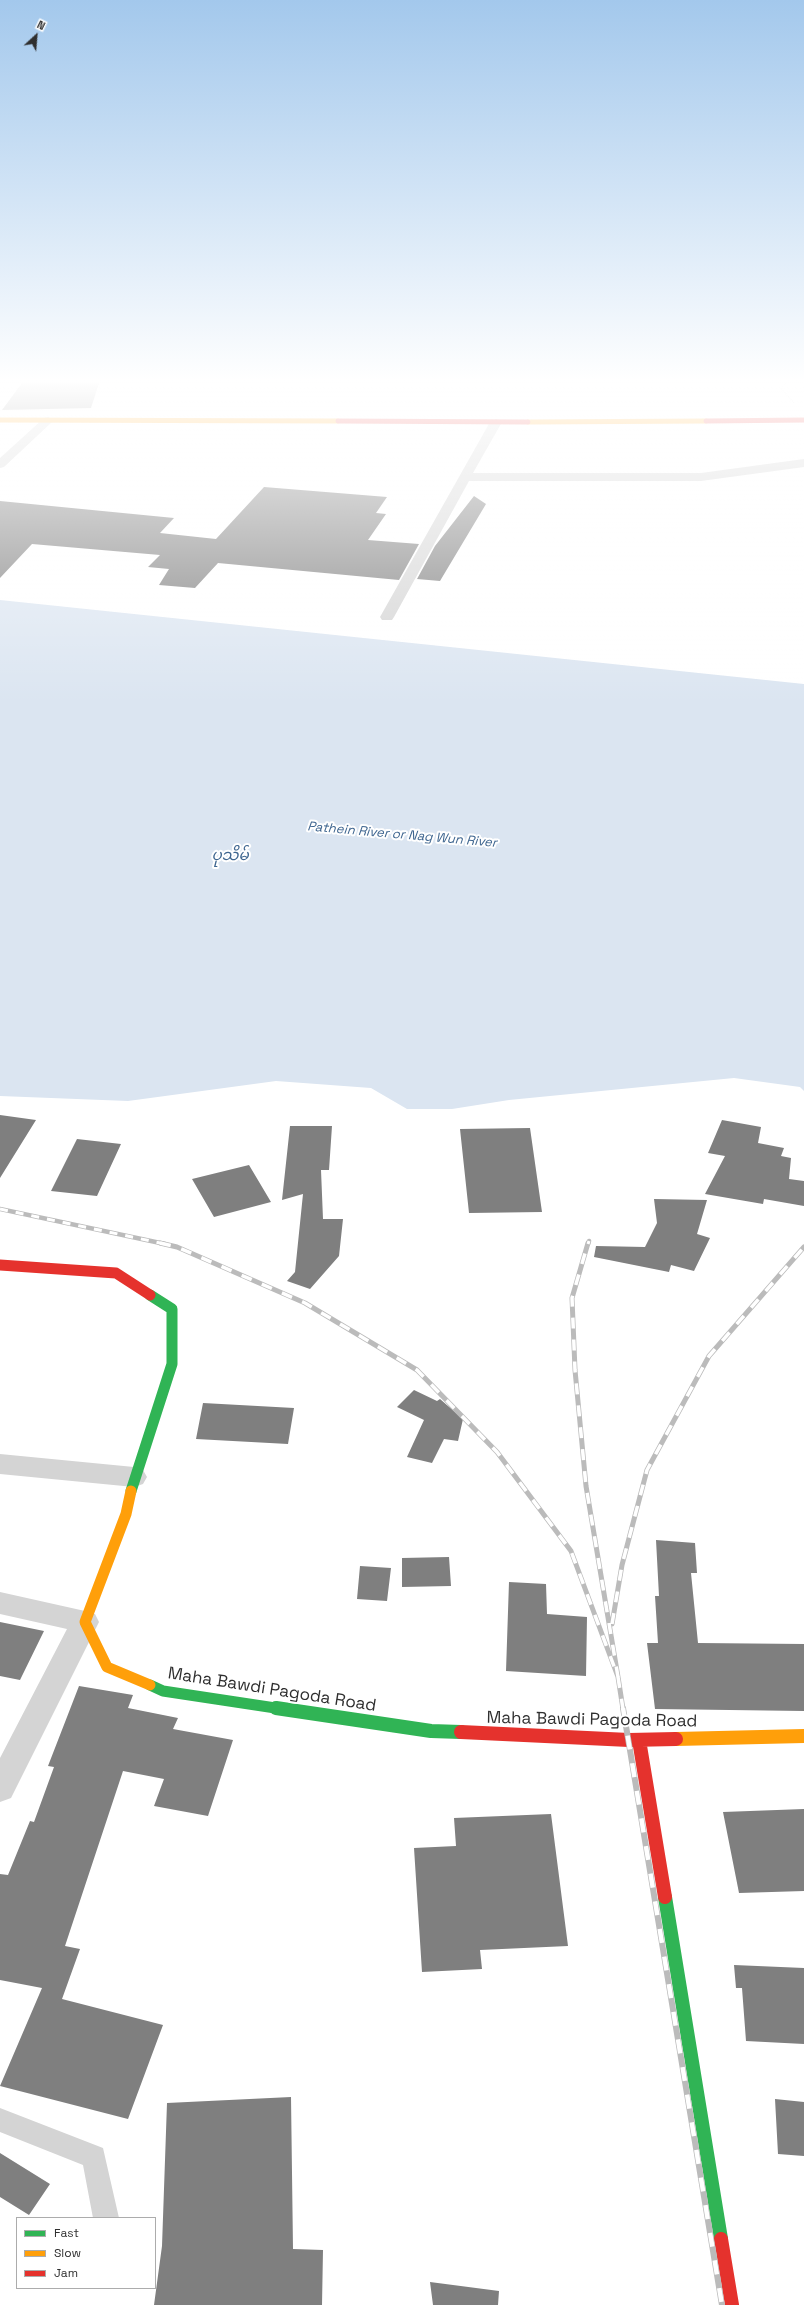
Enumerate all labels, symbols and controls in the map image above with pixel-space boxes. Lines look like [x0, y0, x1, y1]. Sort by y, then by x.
north arrow [16, 16, 56, 56]
text: N [35, 17, 48, 33]
water label: Pathein River or Nag Wun River [307, 819, 497, 851]
water label: ပုသိမ် [211, 847, 249, 865]
street label: Maha Bawdi Pagoda Road [166, 1663, 378, 1717]
street label: Maha Bawdi Pagoda Road [487, 1708, 697, 1732]
legend [16, 2217, 156, 2289]
text: Fast [54, 2225, 79, 2241]
text: Slow [54, 2245, 81, 2261]
text: Jam [54, 2265, 78, 2281]

